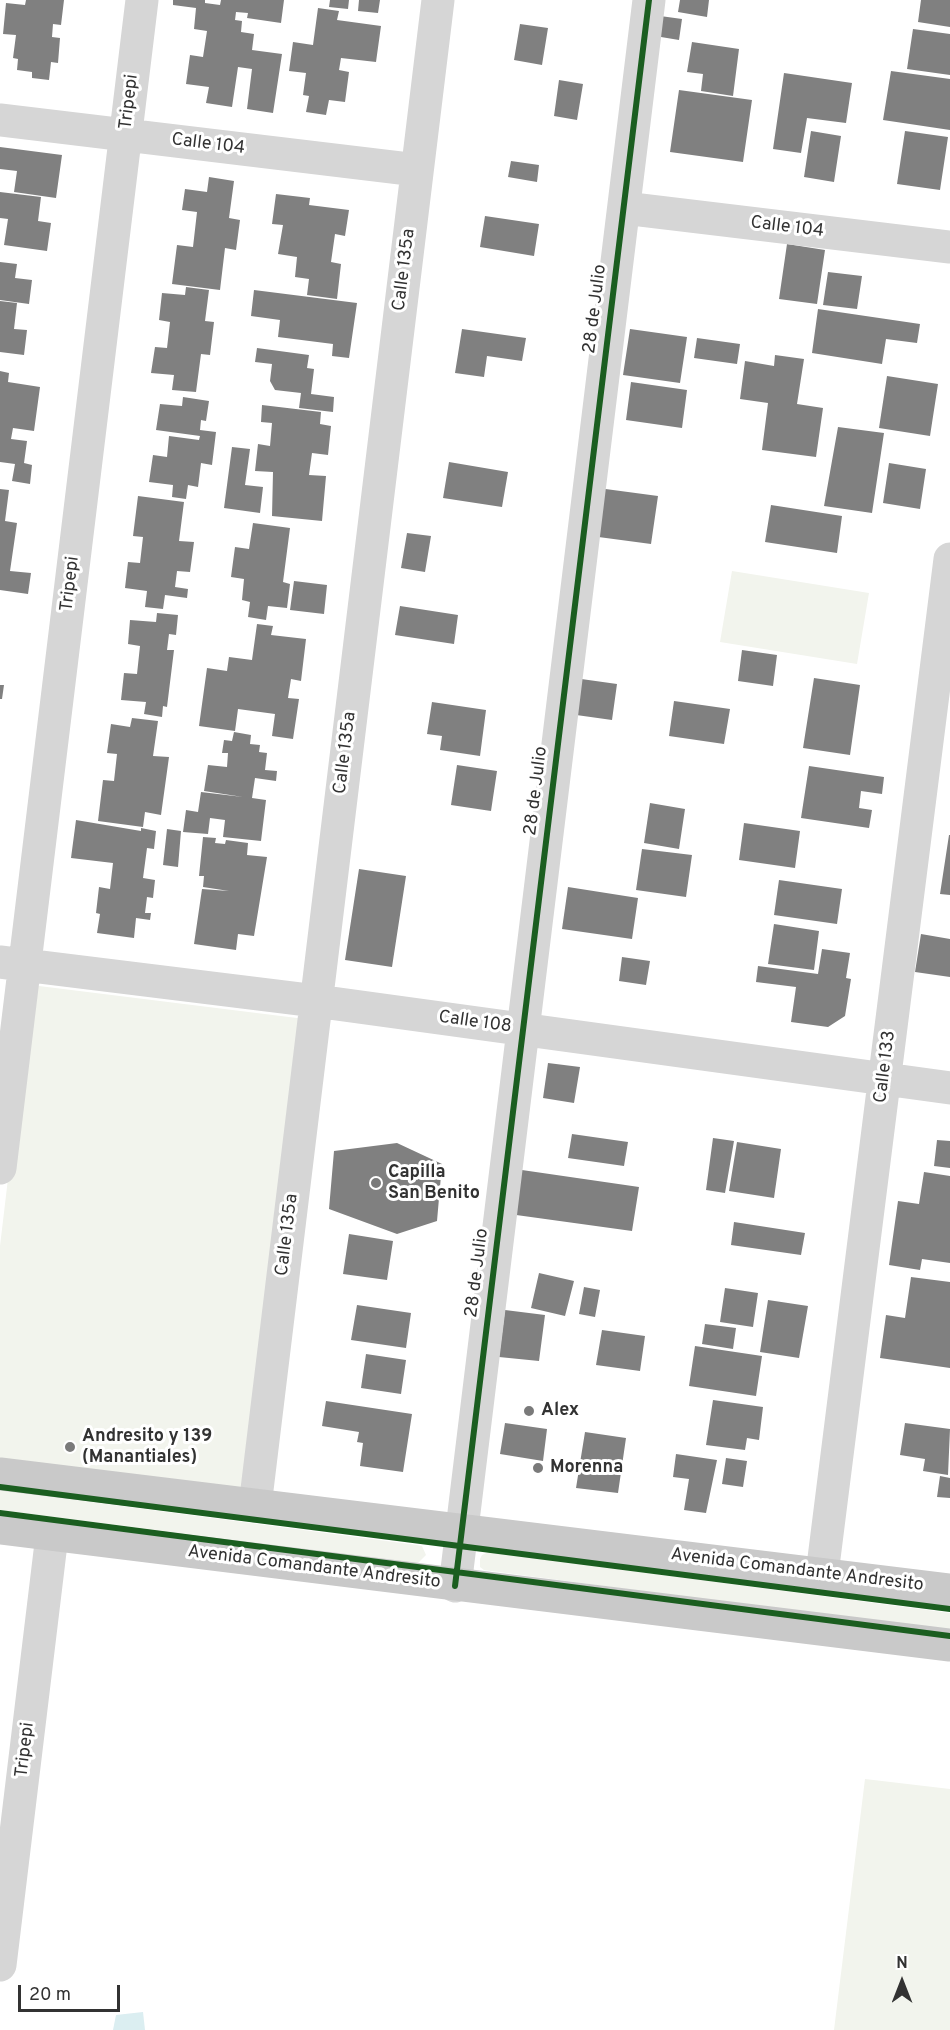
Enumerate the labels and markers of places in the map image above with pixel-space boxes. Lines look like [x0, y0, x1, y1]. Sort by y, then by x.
place label: Capilla San Benito [388, 1162, 480, 1204]
marker: Capilla San Benito [369, 1176, 383, 1190]
place label: Alex [541, 1400, 579, 1422]
marker: Alex [522, 1404, 536, 1418]
place label: Andresito y 139 (Manantiales) [82, 1426, 212, 1468]
marker: Andresito y 139 (Manantiales) [63, 1440, 77, 1454]
place label: Morenna [550, 1457, 623, 1479]
marker: Morenna [531, 1461, 545, 1475]

